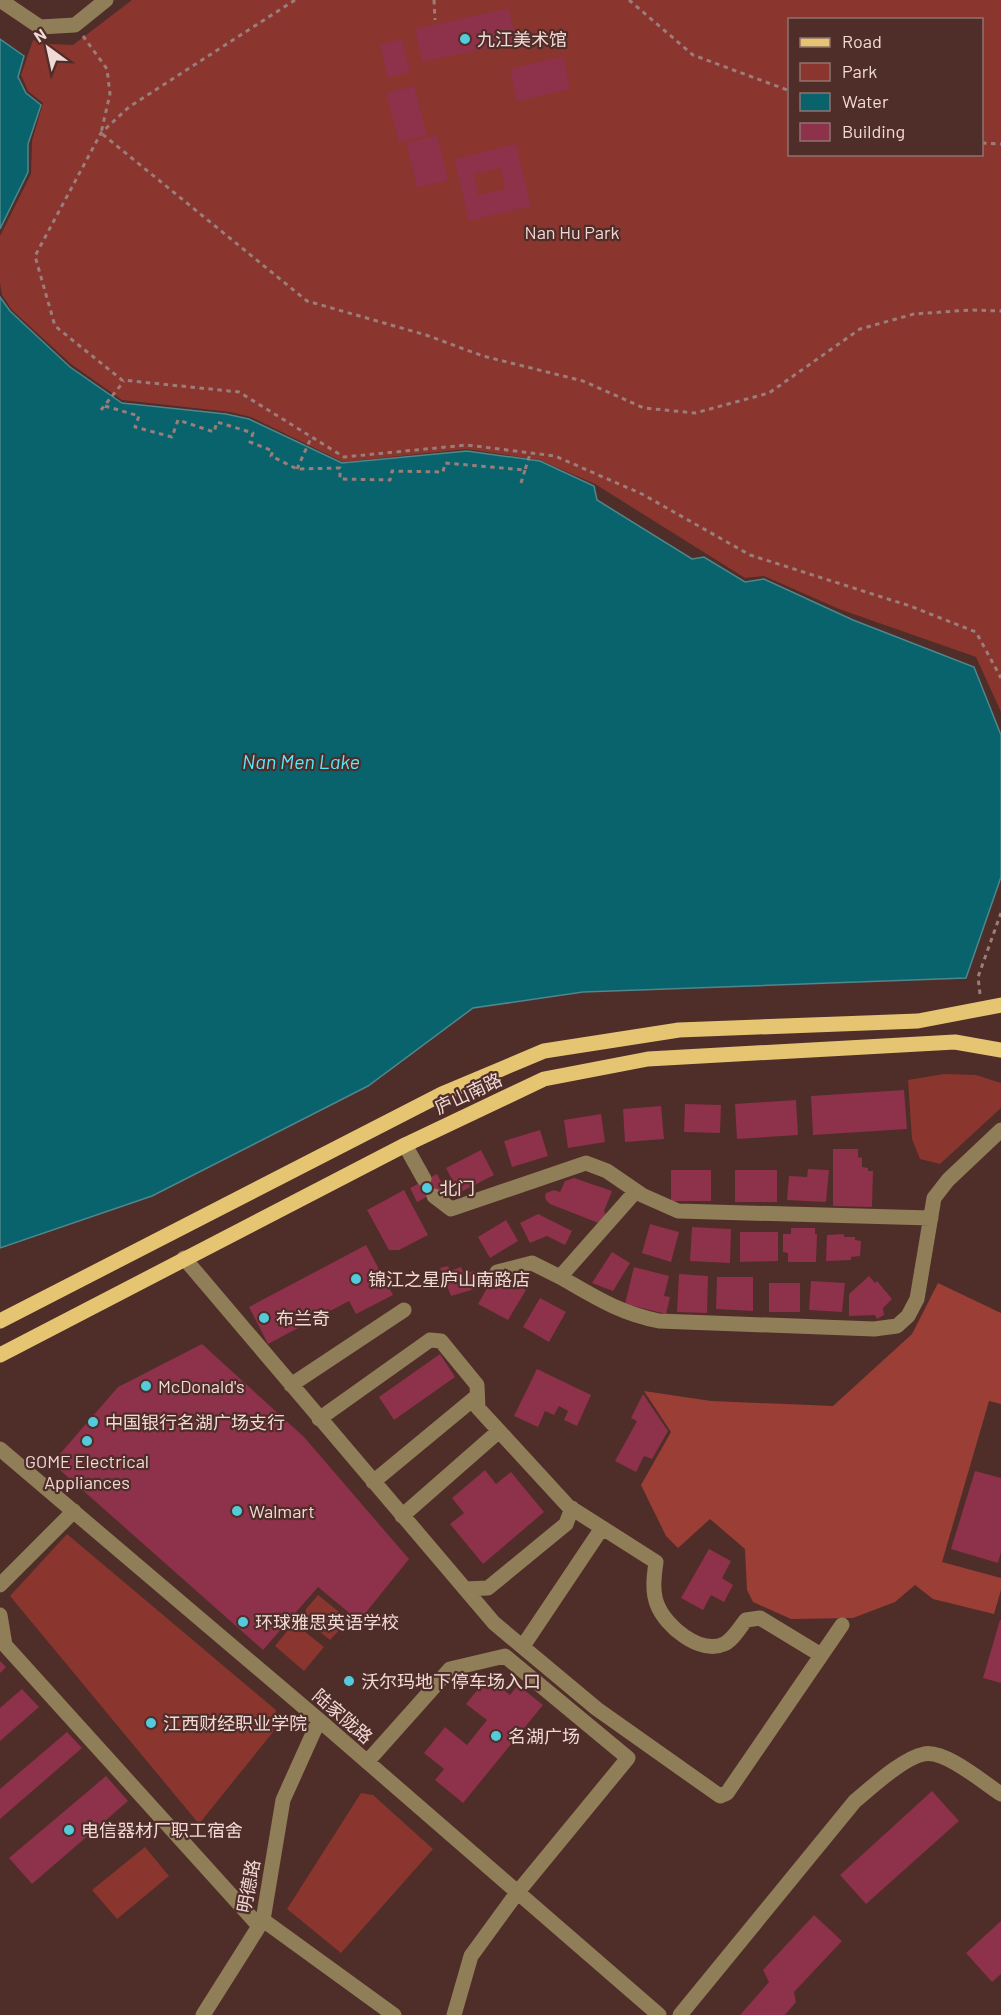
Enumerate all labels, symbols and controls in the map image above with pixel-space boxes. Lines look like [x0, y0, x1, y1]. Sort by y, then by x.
north arrow [18, 18, 78, 78]
legend [788, 18, 983, 156]
text: N [30, 24, 49, 46]
place label: 九江美术馆 [477, 28, 567, 50]
text: Road [842, 30, 882, 52]
marker: 九江美术馆 [458, 32, 472, 46]
text: Park [842, 60, 877, 82]
text: Water [842, 90, 889, 112]
text: Building [842, 120, 905, 142]
park label: Nan Hu Park [524, 221, 620, 243]
water label: Nan Men Lake [242, 749, 360, 773]
street label: 庐山南路 [431, 1068, 505, 1118]
place label: 北门 [439, 1177, 475, 1199]
marker: 北门 [420, 1181, 434, 1195]
place label: 锦江之星庐山南路店 [368, 1268, 530, 1290]
marker: 锦江之星庐山南路店 [349, 1272, 363, 1286]
place label: 布兰奇 [276, 1307, 330, 1329]
marker: 布兰奇 [257, 1311, 271, 1325]
place label: McDonald's [158, 1375, 245, 1397]
marker: McDonald's [139, 1379, 153, 1393]
place label: 中国银行名湖广场支行 [105, 1411, 285, 1433]
marker: 中国银行名湖广场支行 [86, 1415, 100, 1429]
marker: GOME Electrical Appliances [80, 1434, 94, 1448]
place label: GOME Electrical Appliances [25, 1450, 149, 1493]
place label: Walmart [249, 1500, 315, 1522]
marker: Walmart [230, 1504, 244, 1518]
place label: 环球雅思英语学校 [255, 1611, 399, 1633]
marker: 环球雅思英语学校 [236, 1615, 250, 1629]
place label: 沃尔玛地下停车场入口 [361, 1670, 541, 1692]
marker: 沃尔玛地下停车场入口 [342, 1674, 356, 1688]
street label: 陆家陇路 [309, 1684, 377, 1748]
place label: 江西财经职业学院 [163, 1712, 307, 1734]
marker: 江西财经职业学院 [144, 1716, 158, 1730]
place label: 名湖广场 [508, 1725, 580, 1747]
marker: 名湖广场 [489, 1729, 503, 1743]
place label: 电信器材厂职工宿舍 [81, 1819, 243, 1841]
marker: 电信器材厂职工宿舍 [62, 1823, 76, 1837]
street label: 明德路 [232, 1857, 264, 1915]

